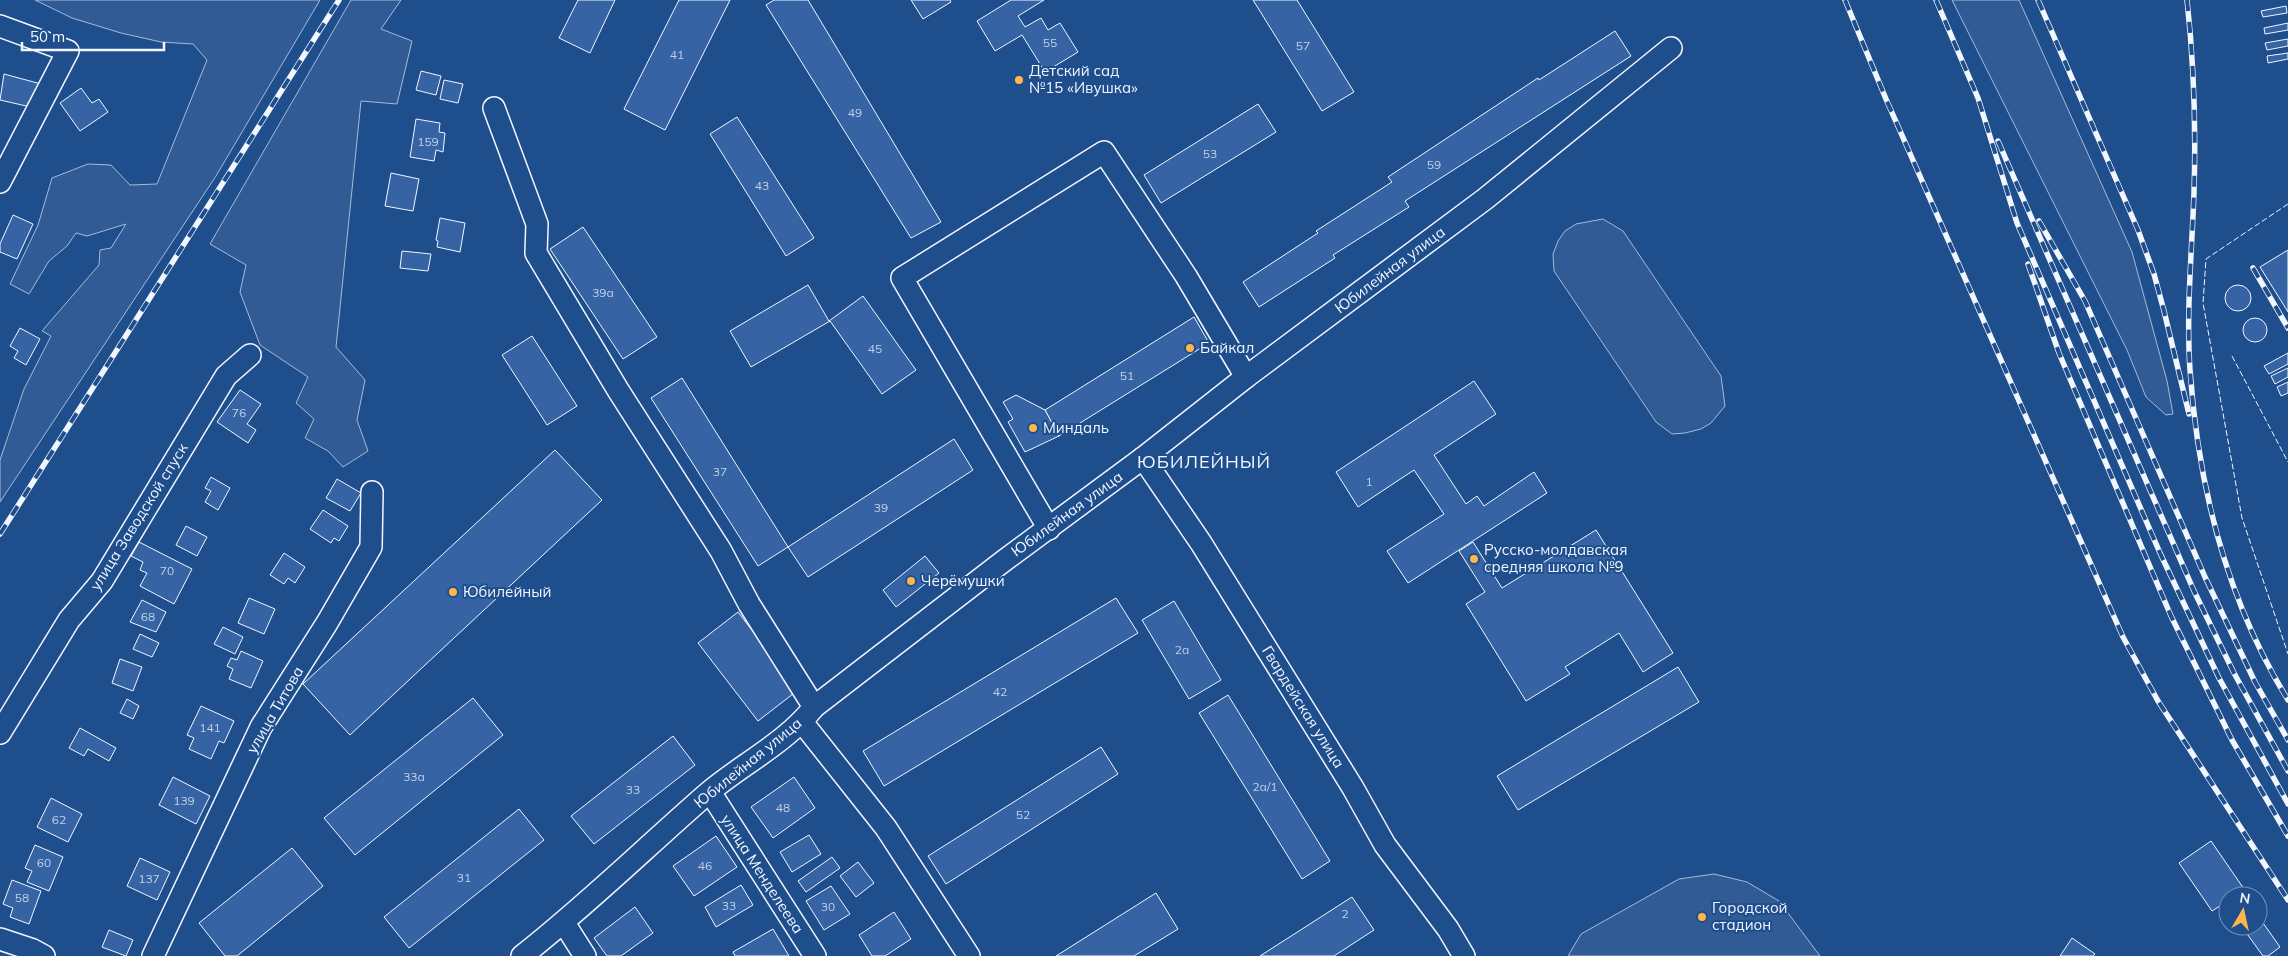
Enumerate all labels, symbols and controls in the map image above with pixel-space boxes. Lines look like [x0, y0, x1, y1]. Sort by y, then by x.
scale bar [22, 20, 165, 52]
text: 50 m [30, 27, 65, 46]
house number: 55 [1043, 35, 1057, 50]
house number: 57 [1296, 38, 1310, 53]
house number: 41 [670, 47, 684, 62]
place label: Детский сад №15 «Ивушка» [1029, 61, 1138, 97]
marker: Детский сад №15 «Ивушка» [1013, 74, 1025, 86]
house number: 49 [848, 105, 862, 120]
house number: 159 [417, 134, 439, 149]
house number: 53 [1203, 146, 1217, 161]
house number: 59 [1427, 157, 1441, 172]
house number: 43 [755, 178, 769, 193]
street label: Юбилейная улица [1331, 222, 1449, 317]
house number: 39а [592, 285, 614, 300]
place label: Байкал [1200, 338, 1254, 357]
house number: 45 [868, 341, 882, 356]
marker: Байкал [1184, 342, 1196, 354]
house number: 51 [1120, 368, 1134, 383]
house number: 76 [232, 405, 246, 420]
place label: Миндаль [1043, 418, 1109, 437]
marker: Миндаль [1027, 422, 1039, 434]
street label: улица Заводской спуск [85, 439, 192, 594]
district label: ЮБИЛЕЙНЫЙ [1137, 450, 1271, 473]
house number: 37 [713, 464, 727, 479]
street label: Юбилейная улица [1007, 467, 1126, 560]
house number: 1 [1365, 474, 1373, 489]
house number: 39 [874, 500, 888, 515]
place label: Русско-молдавская средняя школа №9 [1484, 540, 1628, 576]
marker: Русско-молдавская средняя школа №9 [1468, 553, 1480, 565]
house number: 70 [160, 563, 174, 578]
place label: Черёмушки [921, 571, 1005, 590]
marker: Черёмушки [905, 575, 917, 587]
place label: Юбилейный [463, 582, 551, 601]
marker: Юбилейный [447, 586, 459, 598]
house number: 68 [141, 609, 155, 624]
house number: 2а [1175, 642, 1189, 657]
street label: Гвардейская улица [1258, 642, 1349, 771]
street label: улица Титова [242, 663, 307, 757]
house number: 42 [993, 684, 1007, 699]
street label: Юбилейная улица [690, 713, 805, 812]
house number: 141 [199, 720, 221, 735]
house number: 33а [403, 769, 425, 784]
house number: 2а/1 [1252, 779, 1278, 794]
house number: 33 [626, 782, 640, 797]
house number: 139 [173, 793, 195, 808]
house number: 48 [776, 800, 790, 815]
house number: 52 [1016, 807, 1030, 822]
street label: улица Менделеева [717, 811, 808, 937]
house number: 62 [52, 812, 66, 827]
house number: 60 [37, 855, 51, 870]
house number: 46 [698, 858, 712, 873]
house number: 31 [457, 870, 471, 885]
house number: 137 [138, 871, 160, 886]
north arrow [2218, 886, 2268, 936]
text: N [2238, 888, 2252, 908]
house number: 58 [15, 890, 29, 905]
house number: 33 [722, 898, 736, 913]
place label: Городской стадион [1712, 898, 1788, 934]
house number: 30 [821, 899, 835, 914]
house number: 2 [1341, 906, 1349, 921]
marker: Городской стадион [1696, 911, 1708, 923]

